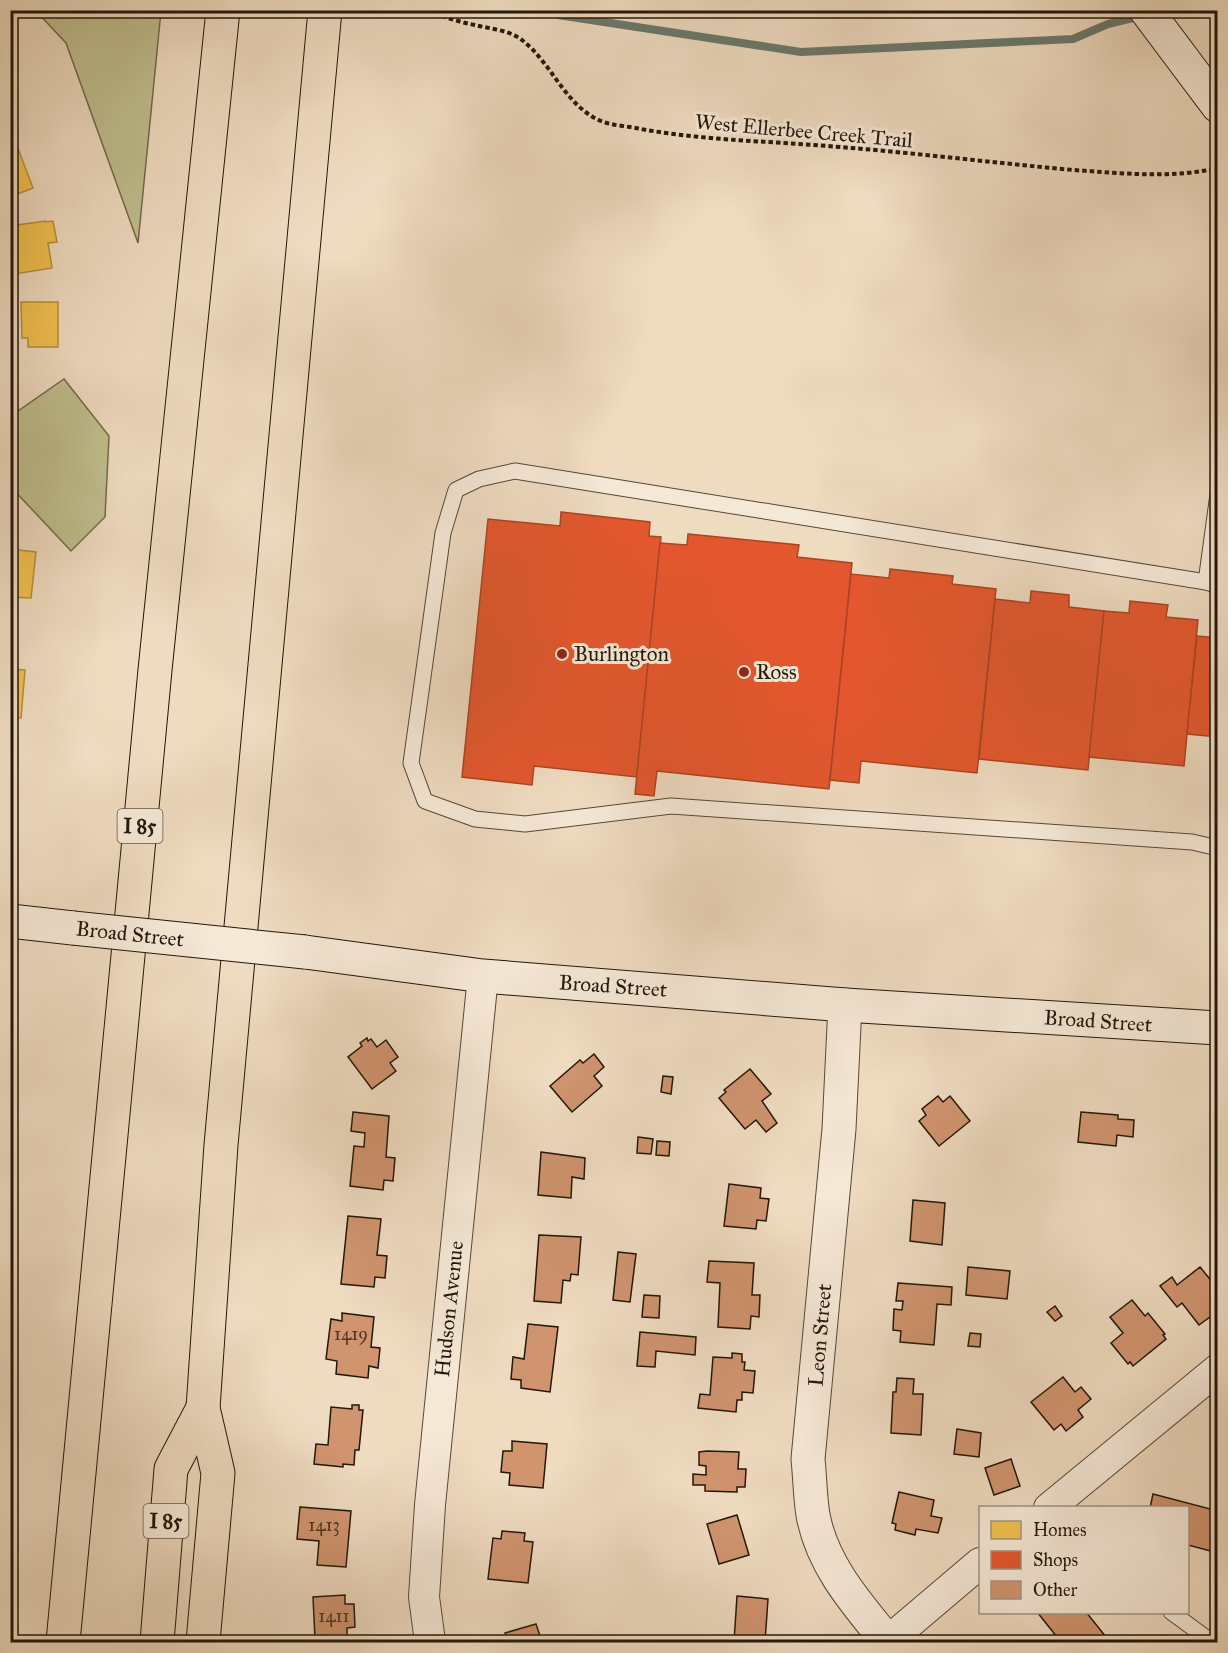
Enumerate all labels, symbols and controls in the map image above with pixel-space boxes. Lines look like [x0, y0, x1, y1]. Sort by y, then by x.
street label: West Ellerbee Creek Trail [694, 109, 914, 153]
place label: Burlington [574, 641, 669, 667]
marker: Burlington [555, 647, 569, 661]
place label: Ross [756, 659, 797, 685]
marker: Ross [737, 665, 751, 679]
road number: I 85 [118, 809, 162, 843]
street label: Broad Street [75, 915, 186, 953]
street label: Broad Street [558, 969, 669, 1003]
street label: Broad Street [1043, 1004, 1154, 1038]
street label: Hudson Avenue [429, 1239, 469, 1378]
street label: Leon Street [803, 1282, 837, 1387]
house number: 1419 [334, 1323, 368, 1345]
road number: I 85 [144, 1504, 188, 1538]
legend [979, 1506, 1189, 1614]
house number: 1413 [308, 1514, 340, 1536]
text: Homes [1033, 1519, 1087, 1541]
text: Shops [1033, 1549, 1078, 1571]
text: Other [1033, 1579, 1078, 1601]
house number: 1411 [318, 1605, 350, 1627]

